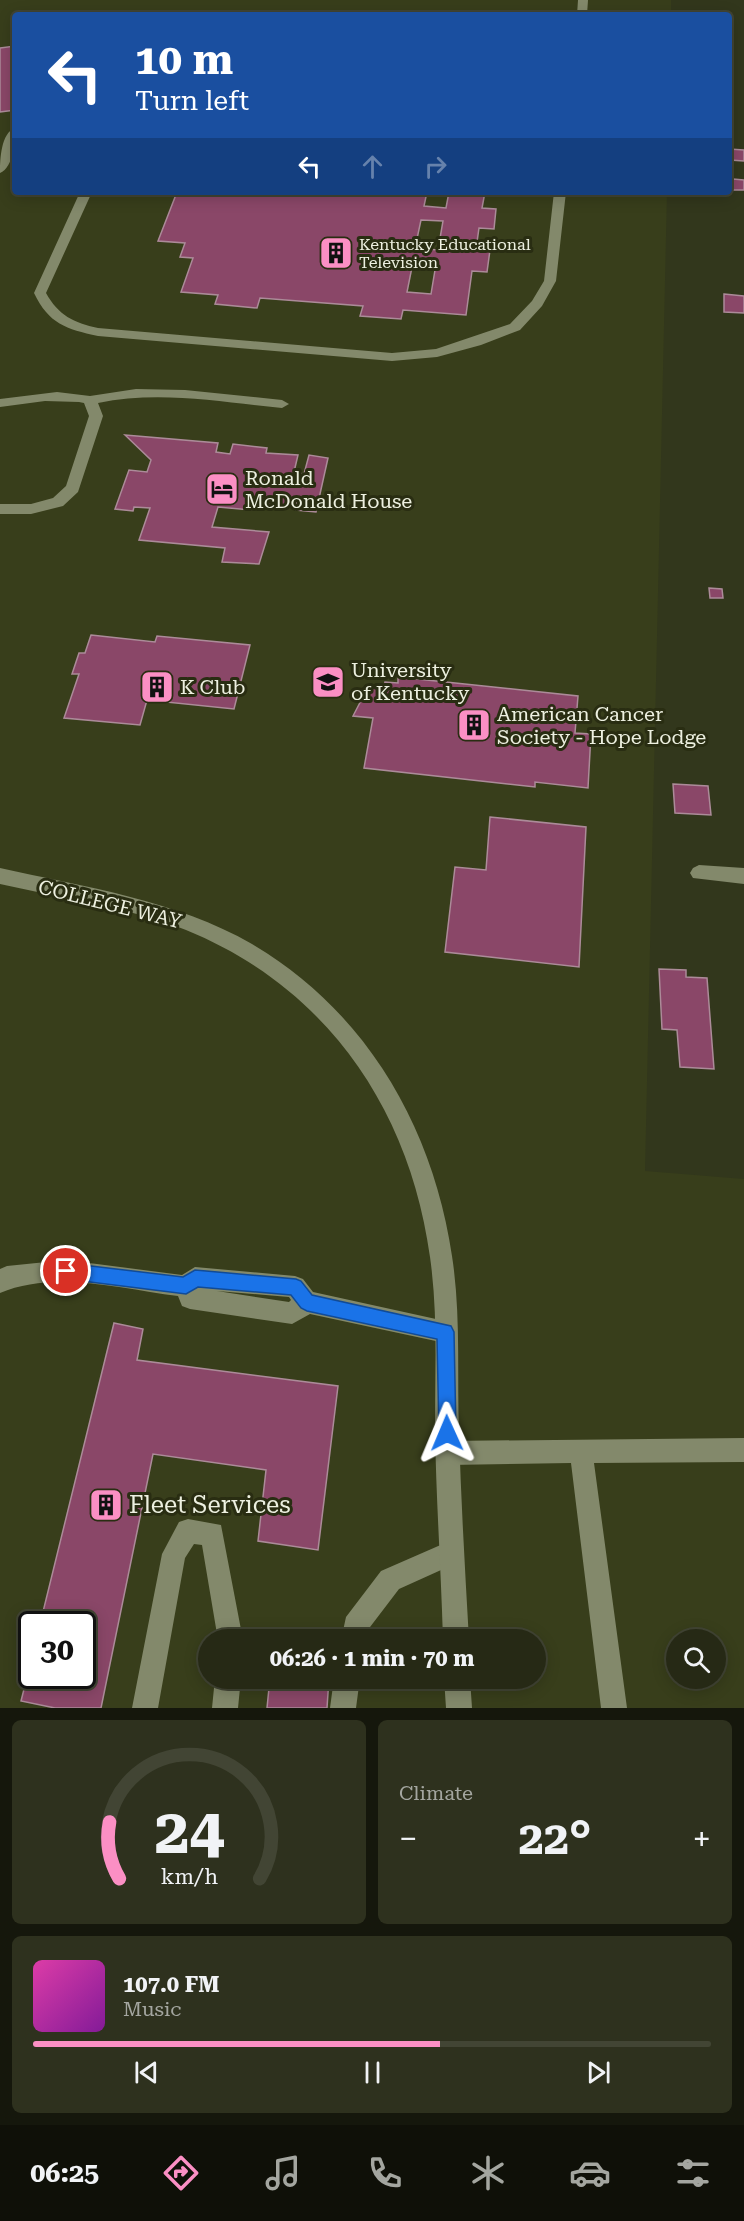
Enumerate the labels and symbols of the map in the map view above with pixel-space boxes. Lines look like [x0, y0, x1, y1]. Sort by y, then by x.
building icon: Kentucky Educational Television [318, 235, 354, 271]
place label: Kentucky Educational Television [359, 235, 531, 272]
place label: Ronald McDonald House [245, 466, 412, 513]
hotel icon: Ronald McDonald House [204, 471, 240, 507]
place label: University of Kentucky [351, 658, 469, 705]
school or university icon: University of Kentucky [310, 664, 346, 700]
building icon: K Club [139, 669, 175, 705]
place label: K Club [180, 675, 246, 699]
place label: American Cancer Society - Hope Lodge [497, 702, 706, 749]
building icon: American Cancer Society - Hope Lodge [456, 707, 492, 743]
street label: COLLEGE WAY [36, 875, 185, 934]
pin [40, 1245, 91, 1296]
position arrow [415, 1401, 479, 1465]
building icon: Fleet Services [88, 1487, 124, 1523]
place label: Fleet Services [129, 1491, 291, 1519]
speed limit sign: 30 [18, 1611, 96, 1689]

